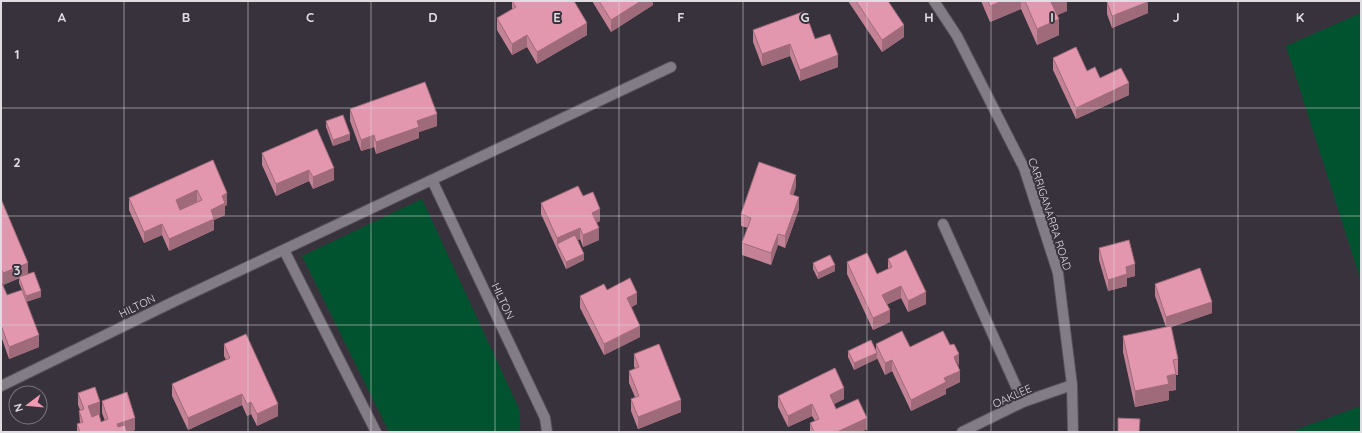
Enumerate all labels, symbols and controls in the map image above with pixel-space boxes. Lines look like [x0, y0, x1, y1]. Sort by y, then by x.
text: A [58, 9, 67, 25]
text: B [182, 9, 190, 25]
text: C [306, 9, 314, 25]
text: D [428, 9, 438, 25]
text: E [553, 9, 561, 25]
text: F [677, 9, 685, 25]
text: G [800, 9, 810, 25]
text: H [924, 9, 934, 25]
text: I [1050, 9, 1054, 25]
text: J [1172, 9, 1180, 25]
text: K [1296, 9, 1305, 25]
text: 1 [14, 46, 20, 62]
text: 2 [13, 154, 21, 170]
street label: CARRIGANARRA ROAD [1025, 156, 1075, 272]
text: 3 [14, 262, 21, 278]
street label: HILTON [488, 280, 518, 322]
street label: HILTON [117, 291, 157, 321]
street label: OAKLEE [990, 381, 1034, 411]
north arrow [8, 385, 48, 425]
text: N [11, 402, 26, 414]

